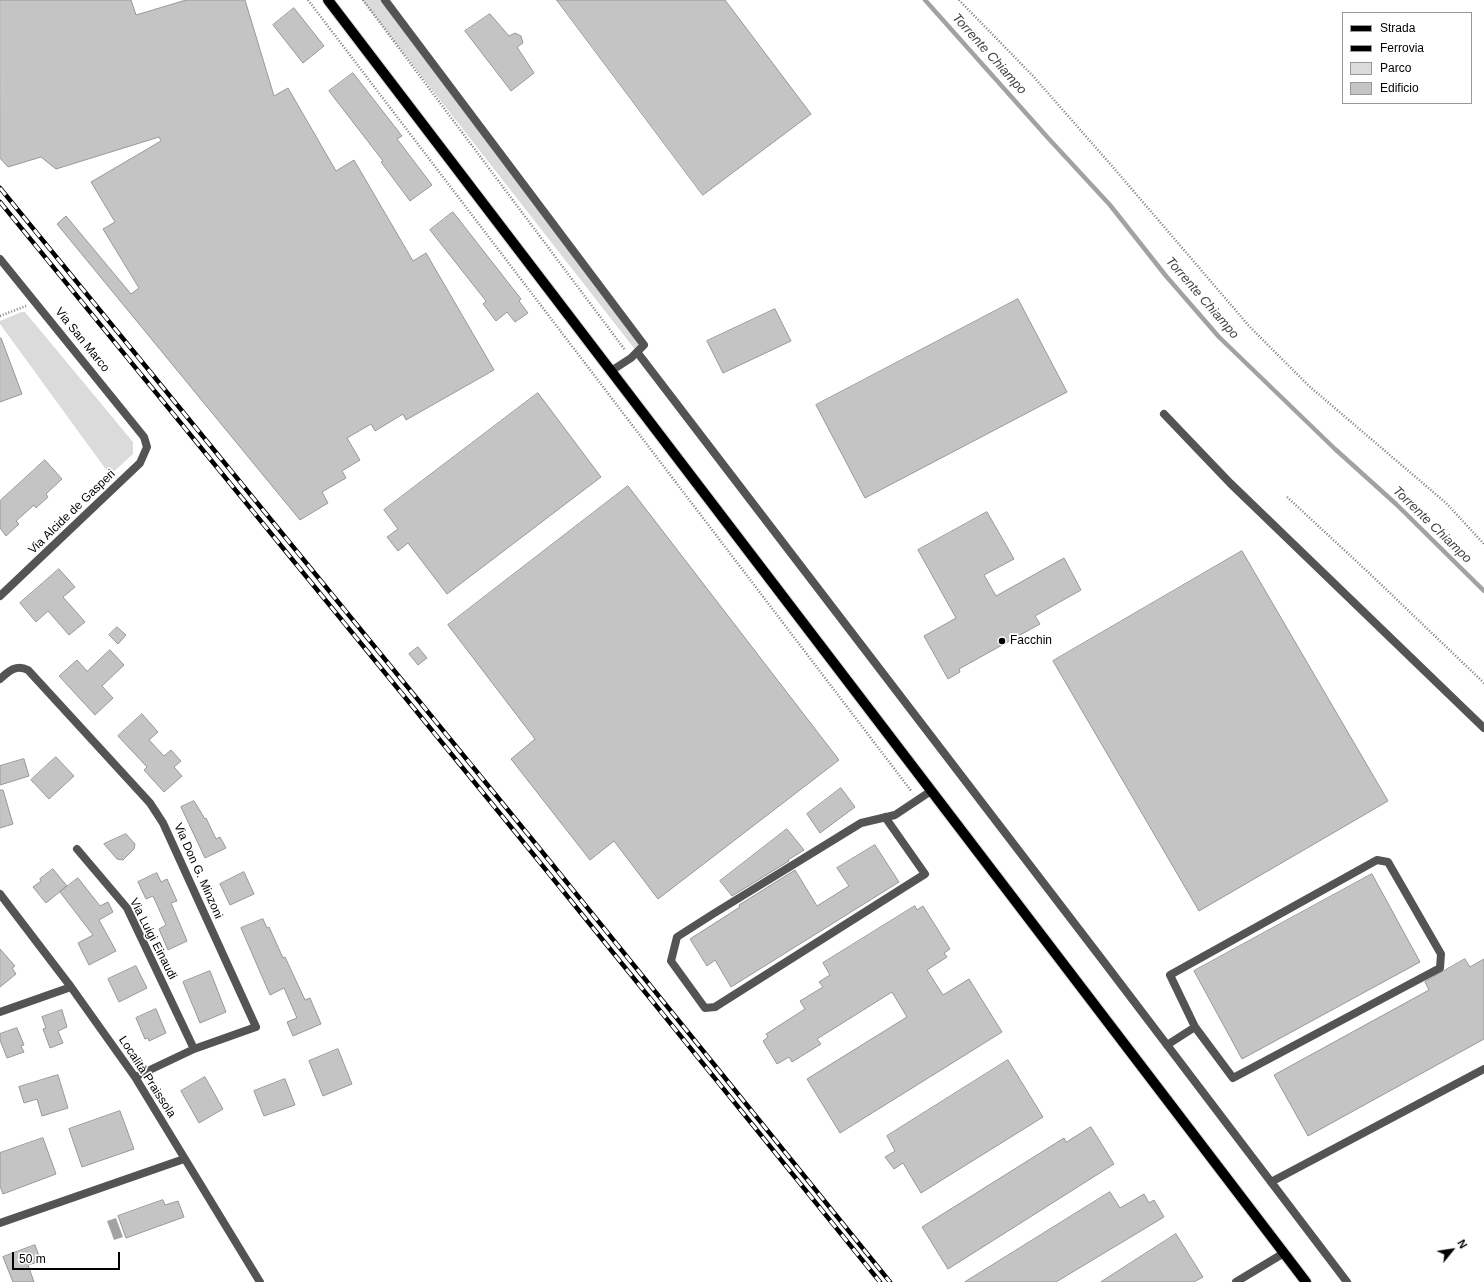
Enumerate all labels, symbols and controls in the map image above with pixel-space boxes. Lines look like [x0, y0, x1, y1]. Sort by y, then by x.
water label: Torrente Chiampo [949, 10, 1029, 98]
legend [1342, 12, 1472, 104]
text: Strada [1380, 21, 1415, 35]
text: Ferrovia [1380, 41, 1424, 55]
text: Parco [1380, 61, 1411, 75]
text: Edificio [1380, 81, 1419, 95]
water label: Torrente Chiampo [1162, 254, 1242, 342]
street label: Via San Marco [52, 305, 112, 375]
street label: Via Alcide de Gasperi [26, 467, 118, 557]
water label: Torrente Chiampo [1389, 483, 1475, 567]
place label: Facchin [1010, 634, 1052, 648]
marker: Facchin [997, 636, 1007, 646]
street label: Via Don G. Minzoni [170, 821, 226, 921]
street label: Via Luigi Einaudi [126, 896, 180, 982]
street label: Località Praissola [115, 1034, 179, 1120]
north arrow [1432, 1230, 1472, 1270]
text: N [1455, 1238, 1470, 1250]
scale bar [14, 1244, 122, 1270]
text: 50 m [19, 1252, 46, 1266]

